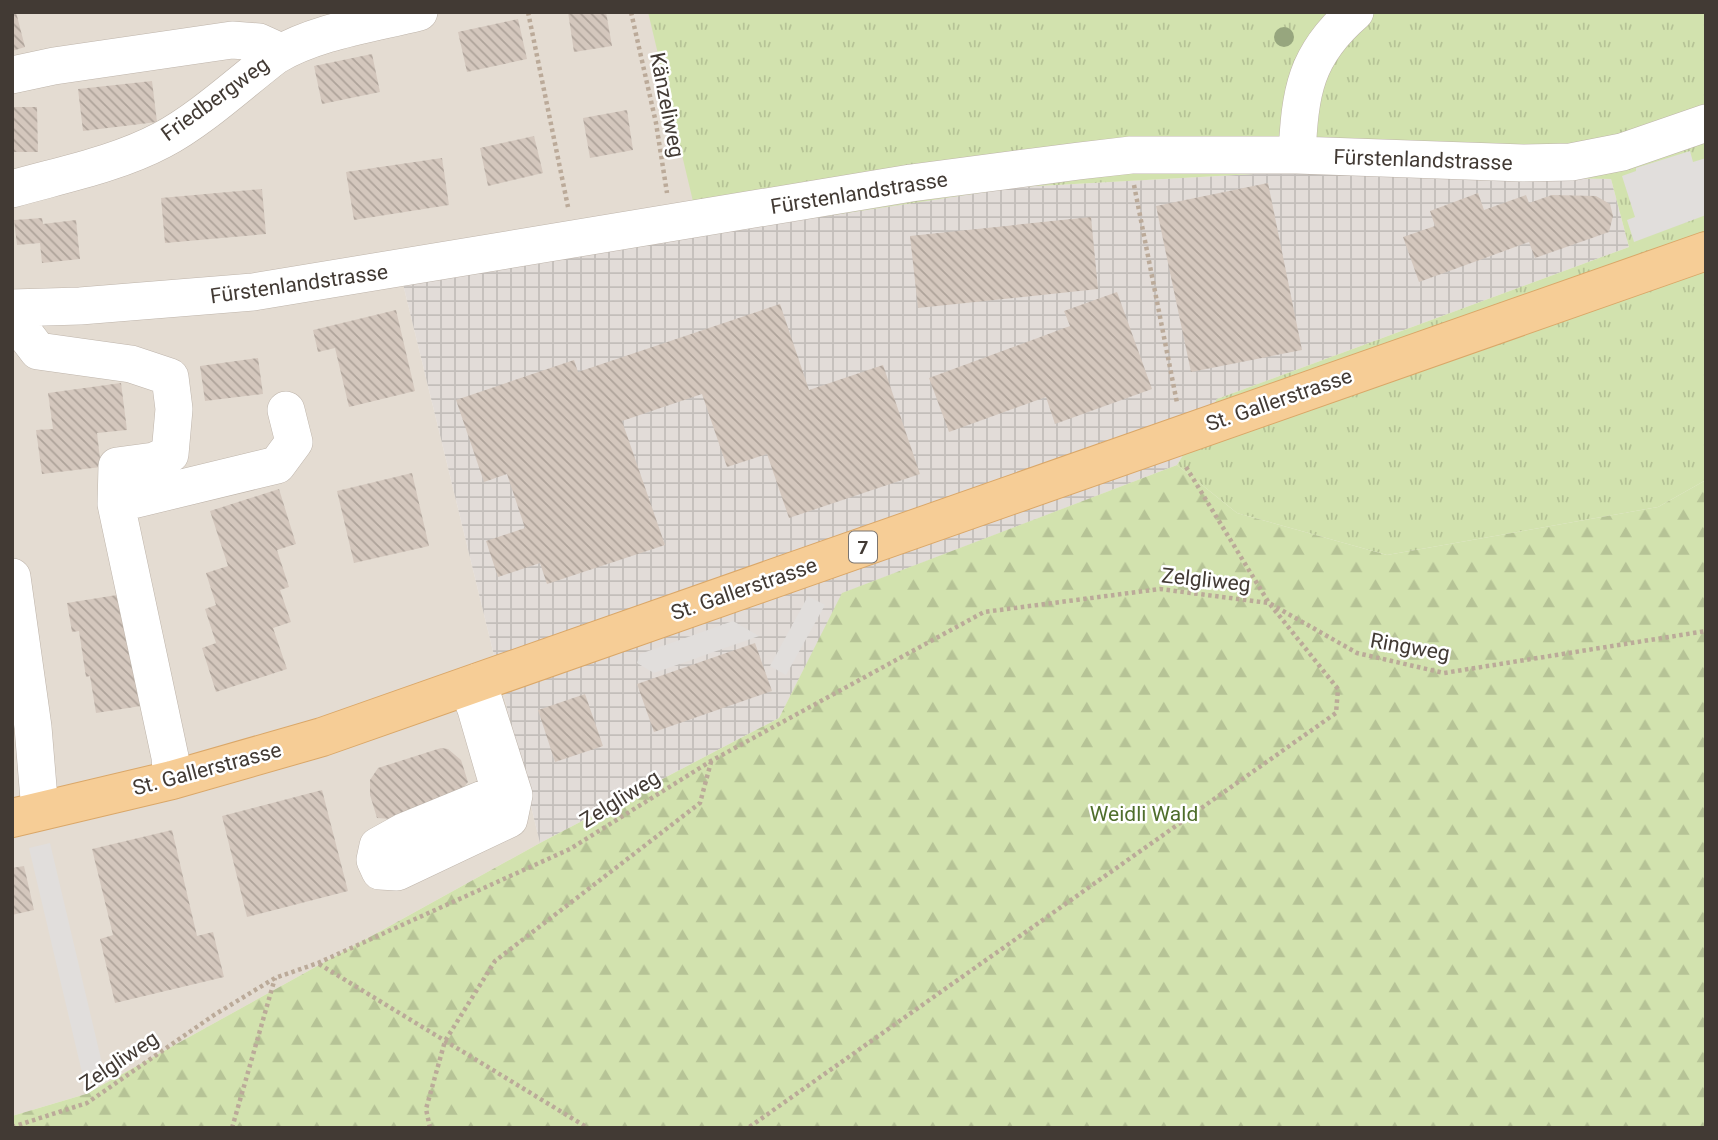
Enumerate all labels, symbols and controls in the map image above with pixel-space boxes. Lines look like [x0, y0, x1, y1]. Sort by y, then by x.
street label: Känzeliweg [645, 50, 689, 160]
street label: Friedbergweg [157, 52, 273, 146]
street label: Fürstenlandstrasse [1333, 145, 1513, 175]
street label: Fürstenlandstrasse [769, 167, 949, 219]
street label: Fürstenlandstrasse [209, 260, 389, 308]
street label: St. Gallerstrasse [1203, 364, 1355, 436]
road number: 7 [849, 532, 877, 562]
street label: St. Gallerstrasse [668, 553, 820, 625]
street label: Zelgliweg [1160, 563, 1252, 597]
street label: Ringweg [1368, 628, 1452, 666]
street label: St. Gallerstrasse [130, 738, 284, 800]
street label: Zelgliweg [576, 765, 664, 833]
park label: Weidli Wald [1090, 802, 1198, 826]
street label: Zelgliweg [75, 1026, 163, 1096]

